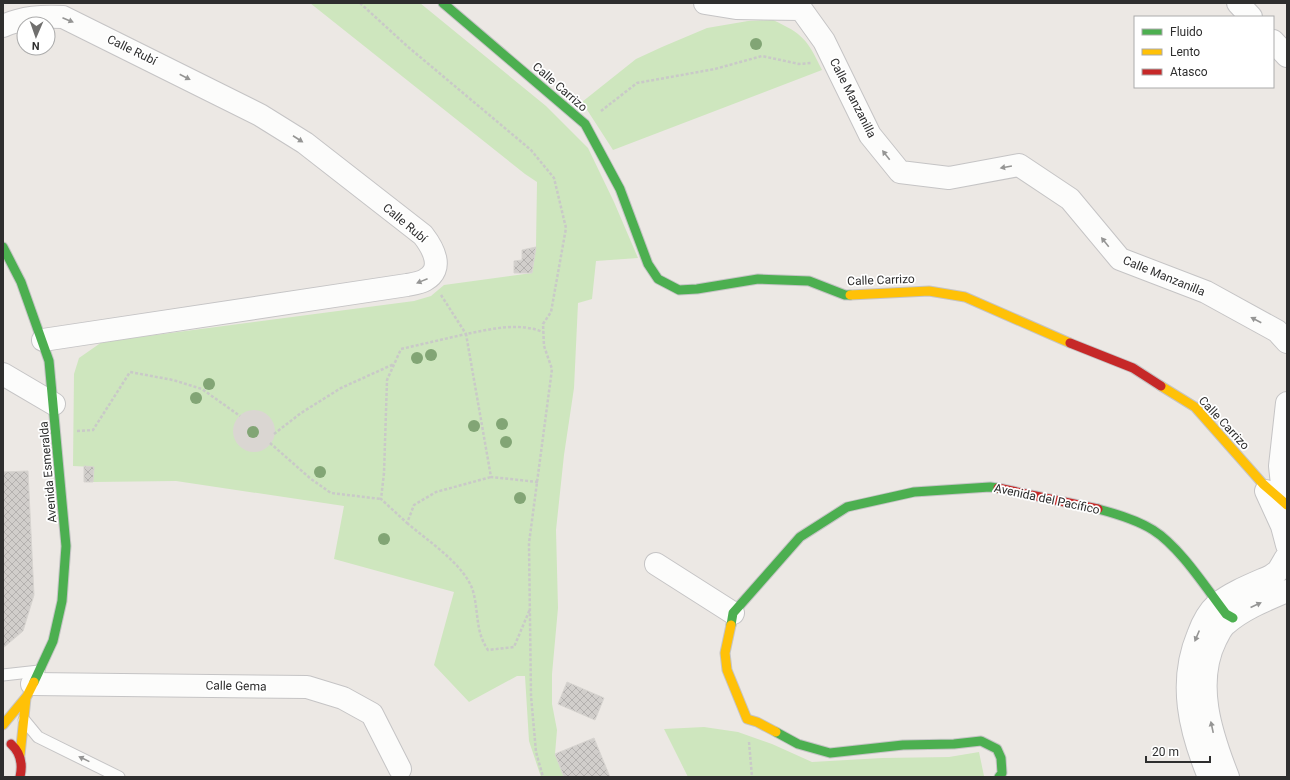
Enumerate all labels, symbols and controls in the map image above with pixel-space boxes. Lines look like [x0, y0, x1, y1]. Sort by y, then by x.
north arrow [16, 16, 56, 56]
legend [1134, 16, 1274, 88]
one-way arrow [62, 17, 74, 23]
text: Fluido [1170, 25, 1203, 39]
street label: Calle Rubí [105, 32, 160, 68]
text: N [31, 39, 40, 52]
text: Lento [1170, 45, 1200, 59]
street label: Calle Manzanilla [827, 56, 879, 140]
street label: Calle Carrizo [530, 60, 590, 115]
text: Atasco [1170, 65, 1208, 79]
one-way arrow [179, 73, 191, 80]
one-way arrow [293, 135, 304, 143]
one-way arrow [881, 149, 890, 160]
one-way arrow [1000, 164, 1012, 170]
street label: Calle Rubí [380, 201, 431, 246]
one-way arrow [1101, 236, 1110, 247]
street label: Calle Manzanilla [1121, 253, 1207, 299]
street label: Calle Carrizo [847, 272, 915, 288]
one-way arrow [415, 278, 427, 284]
one-way arrow [1250, 316, 1262, 323]
street label: Calle Carrizo [1196, 394, 1252, 453]
street label: Avenida Esmeralda [37, 421, 59, 523]
street label: Avenida del Pacífico [993, 481, 1101, 517]
one-way arrow [1250, 602, 1262, 608]
one-way arrow [1194, 631, 1200, 642]
street label: Calle Gema [205, 678, 267, 694]
one-way arrow [1208, 721, 1214, 733]
scale bar [1146, 738, 1210, 764]
text: 20 m [1152, 745, 1179, 759]
one-way arrow [78, 756, 90, 762]

